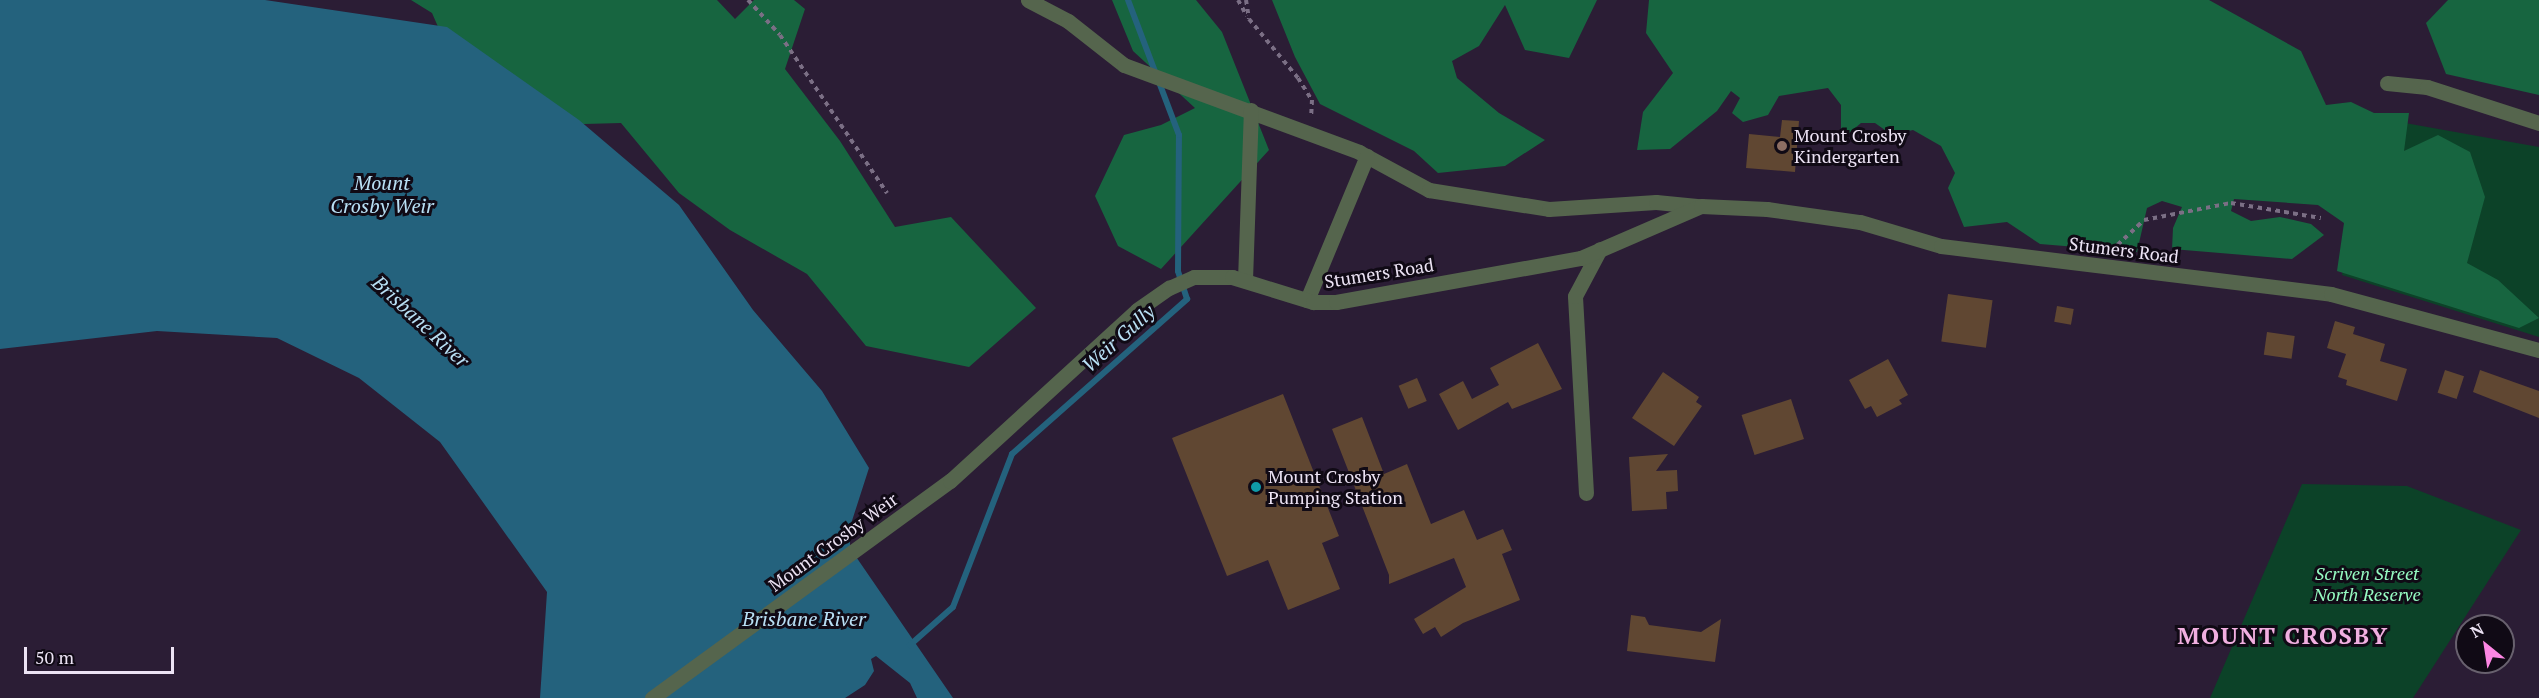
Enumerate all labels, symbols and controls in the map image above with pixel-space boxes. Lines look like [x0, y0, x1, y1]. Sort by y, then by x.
place label: Mount Crosby Kindergarten [1794, 125, 1906, 168]
marker: Mount Crosby Kindergarten [1775, 139, 1789, 153]
water label: Mount Crosby Weir [330, 171, 434, 218]
street label: Stumers Road [2068, 233, 2180, 267]
street label: Stumers Road [1323, 254, 1435, 292]
water label: Brisbane River [368, 270, 474, 372]
water label: Weir Gully [1077, 299, 1159, 377]
place label: Mount Crosby Pumping Station [1268, 466, 1403, 508]
marker: Mount Crosby Pumping Station [1249, 480, 1263, 494]
street label: Mount Crosby Weir [764, 488, 902, 596]
park label: Scriven Street North Reserve [2313, 563, 2421, 606]
water label: Brisbane River [742, 606, 866, 630]
north arrow [2455, 614, 2515, 674]
text: N [2466, 618, 2488, 643]
district label: MOUNT CROSBY [2177, 622, 2389, 650]
scale bar [27, 635, 177, 673]
text: 50 m [35, 645, 74, 669]

